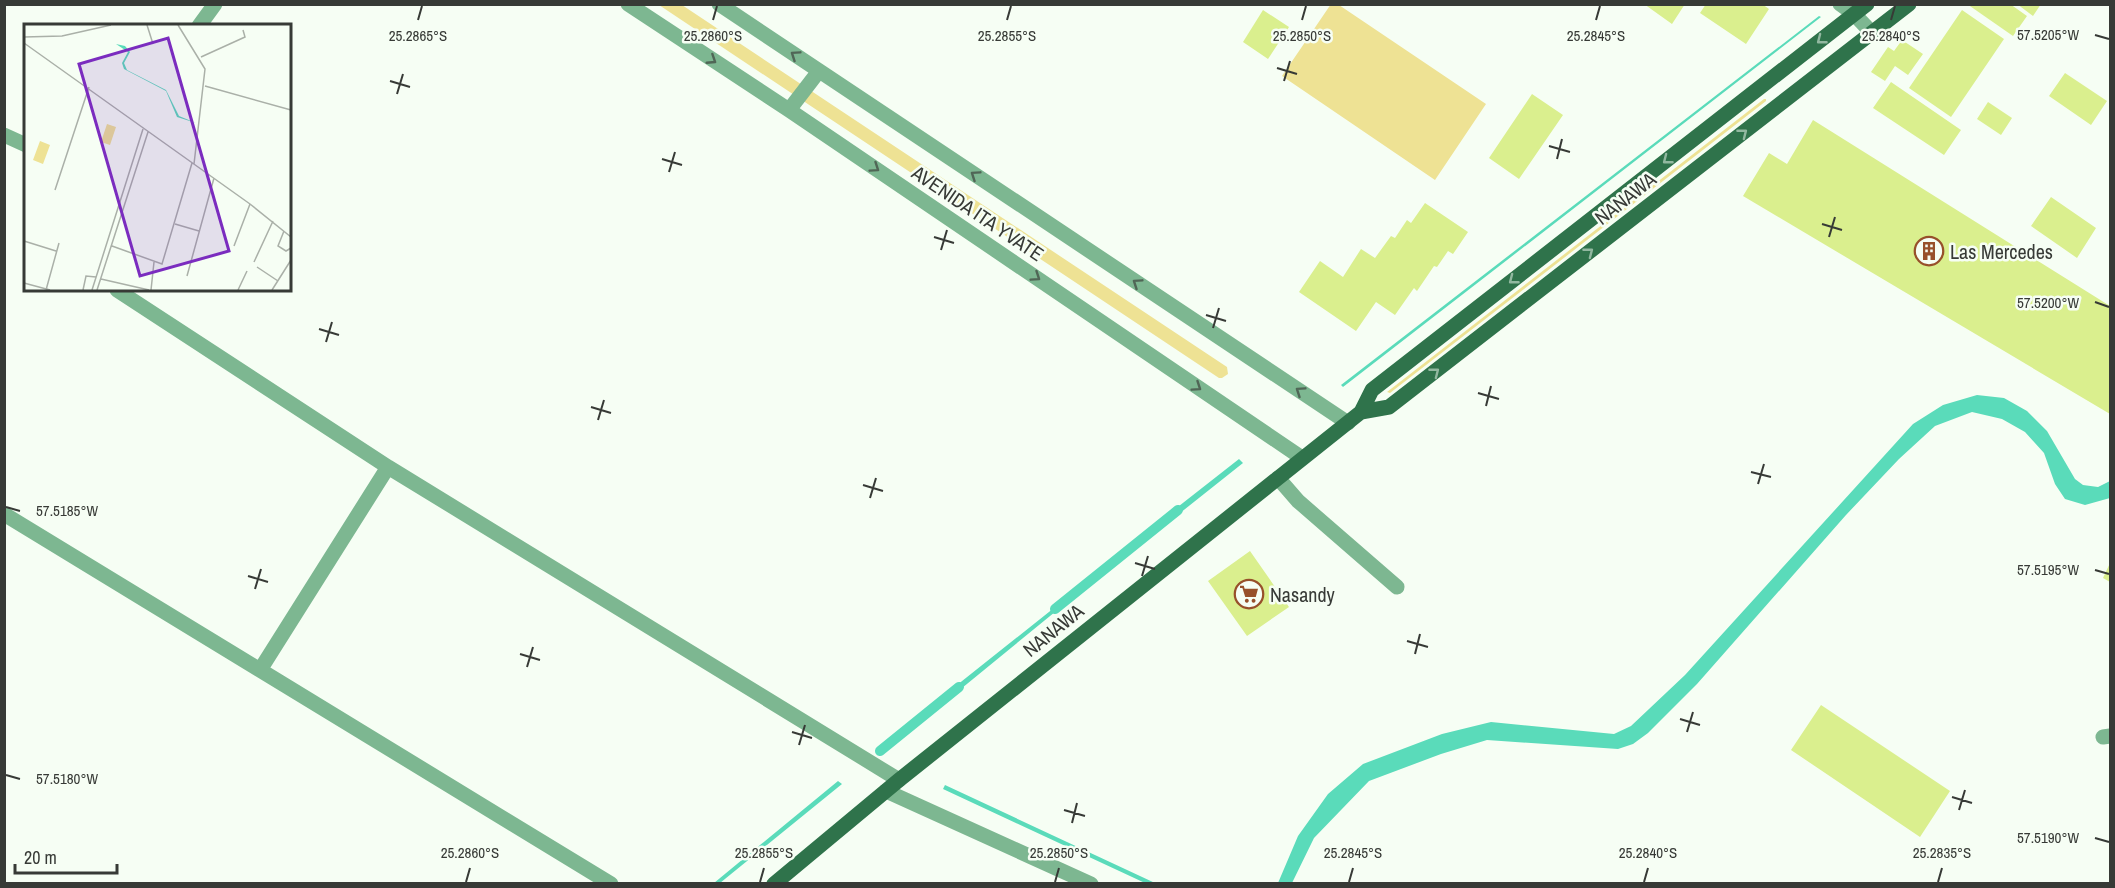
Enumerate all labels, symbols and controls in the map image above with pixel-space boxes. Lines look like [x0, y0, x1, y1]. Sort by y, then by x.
inset map [24, 24, 291, 291]
text: 57.5205°W [2017, 24, 2079, 45]
text: 25.2865°S [389, 25, 447, 46]
text: 25.2860°S [684, 25, 742, 46]
text: 25.2855°S [978, 25, 1036, 46]
text: 25.2850°S [1273, 25, 1331, 46]
text: 25.2845°S [1567, 25, 1625, 46]
text: 25.2840°S [1862, 25, 1920, 46]
one-way arrow [1817, 33, 1828, 44]
one-way arrow [791, 51, 802, 62]
one-way arrow [706, 52, 717, 63]
one-way arrow [1737, 129, 1748, 140]
one-way arrow [1663, 153, 1674, 164]
street label: AVENIDA ITA YVATE [906, 158, 1049, 267]
one-way arrow [868, 161, 879, 172]
street label: NANAWA [1589, 166, 1661, 230]
one-way arrow [971, 170, 981, 182]
building icon: Las Mercedes [1913, 235, 1945, 267]
place label: Las Mercedes [1950, 238, 2053, 265]
one-way arrow [1582, 249, 1593, 260]
one-way arrow [1030, 270, 1040, 282]
one-way arrow [1509, 273, 1520, 284]
one-way arrow [1133, 279, 1144, 290]
text: 57.5200°W [2017, 292, 2079, 313]
one-way arrow [1428, 368, 1439, 379]
one-way arrow [1191, 380, 1202, 391]
one-way arrow [1295, 387, 1306, 398]
text: 57.5185°W [36, 500, 98, 521]
text: 57.5195°W [2017, 559, 2079, 580]
supermarket icon: Nasandy [1233, 578, 1265, 610]
place label: Nasandy [1270, 581, 1336, 608]
street label: NANAWA [1017, 597, 1089, 663]
text: 57.5180°W [36, 768, 98, 789]
text: 57.5190°W [2017, 827, 2079, 848]
scale bar [15, 837, 117, 875]
text: 25.2860°S [441, 842, 499, 863]
text: 25.2855°S [735, 842, 793, 863]
text: 25.2850°S [1030, 842, 1088, 863]
text: 25.2845°S [1324, 842, 1382, 863]
text: 25.2840°S [1619, 842, 1677, 863]
text: 25.2835°S [1913, 842, 1971, 863]
text: 20 m [24, 845, 57, 870]

